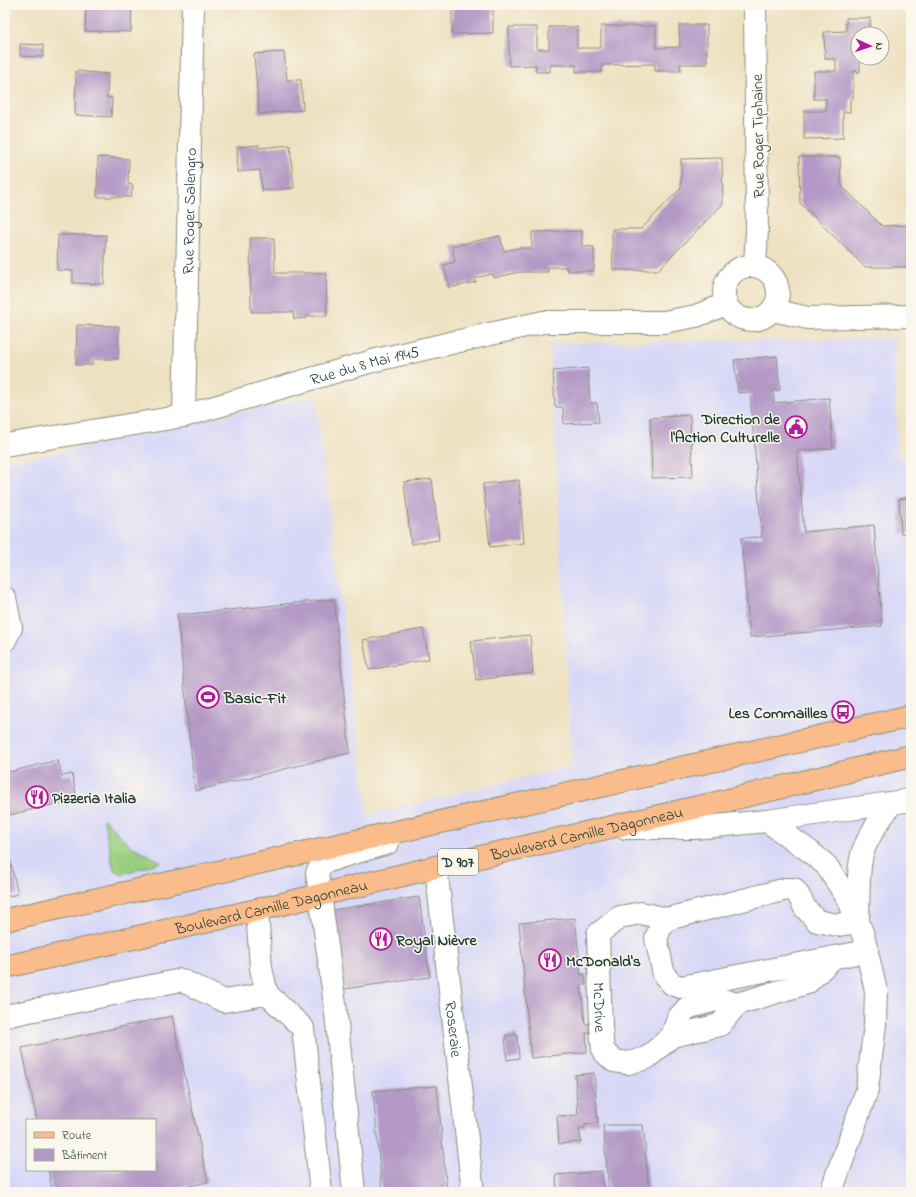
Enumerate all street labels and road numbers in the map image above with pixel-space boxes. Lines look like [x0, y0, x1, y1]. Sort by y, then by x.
street label: Rue Roger Tiphaine [746, 73, 772, 198]
street label: Rue Roger Salengro [177, 147, 204, 275]
street label: Rue du 8 Mai 1945 [307, 341, 422, 393]
street label: Boulevard Camille Dagonneau [487, 801, 686, 868]
road number: D 907 [438, 849, 478, 875]
street label: Boulevard Camille Dagonneau [172, 874, 370, 942]
street label: McDrive [586, 982, 611, 1034]
street label: Roseraie [437, 1000, 468, 1059]

